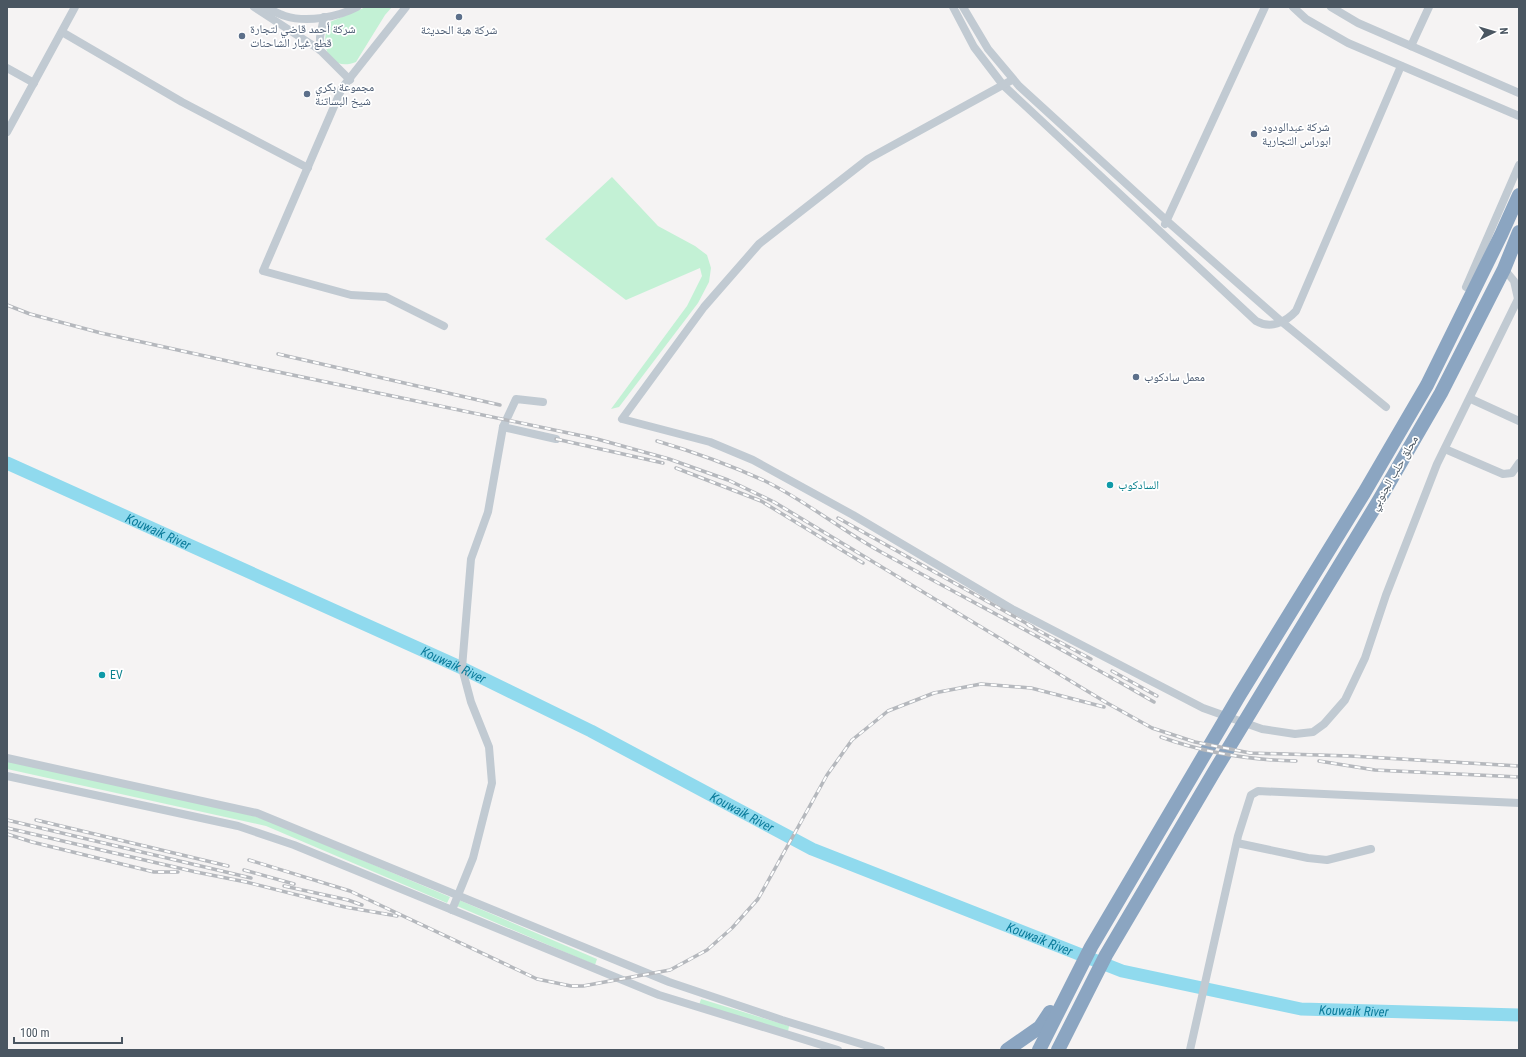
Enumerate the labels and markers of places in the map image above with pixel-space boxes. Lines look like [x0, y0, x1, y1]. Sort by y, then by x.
marker: شركة هبة الحديثة [454, 12, 464, 22]
place label: شركة أحمد قاضي لتجارة قطع غيار الشاحنات [250, 22, 356, 50]
place label: شركة هبة الحديثة [421, 23, 497, 37]
marker: شركة أحمد قاضي لتجارة قطع غيار الشاحنات [237, 31, 247, 41]
place label: مجموعة بكري شيخ البساتنة [315, 80, 374, 108]
marker: مجموعة بكري شيخ البساتنة [302, 89, 312, 99]
place label: شركة عبدالودود ابوراس التجارية [1262, 120, 1331, 148]
marker: شركة عبدالودود ابوراس التجارية [1249, 129, 1259, 139]
place label: معمل سادكوب [1144, 370, 1205, 384]
marker: معمل سادكوب [1131, 372, 1141, 382]
place label: السادكوب [1118, 478, 1159, 492]
marker: السادكوب [1105, 480, 1115, 490]
place label: EV [110, 668, 123, 682]
marker: EV [97, 670, 107, 680]

